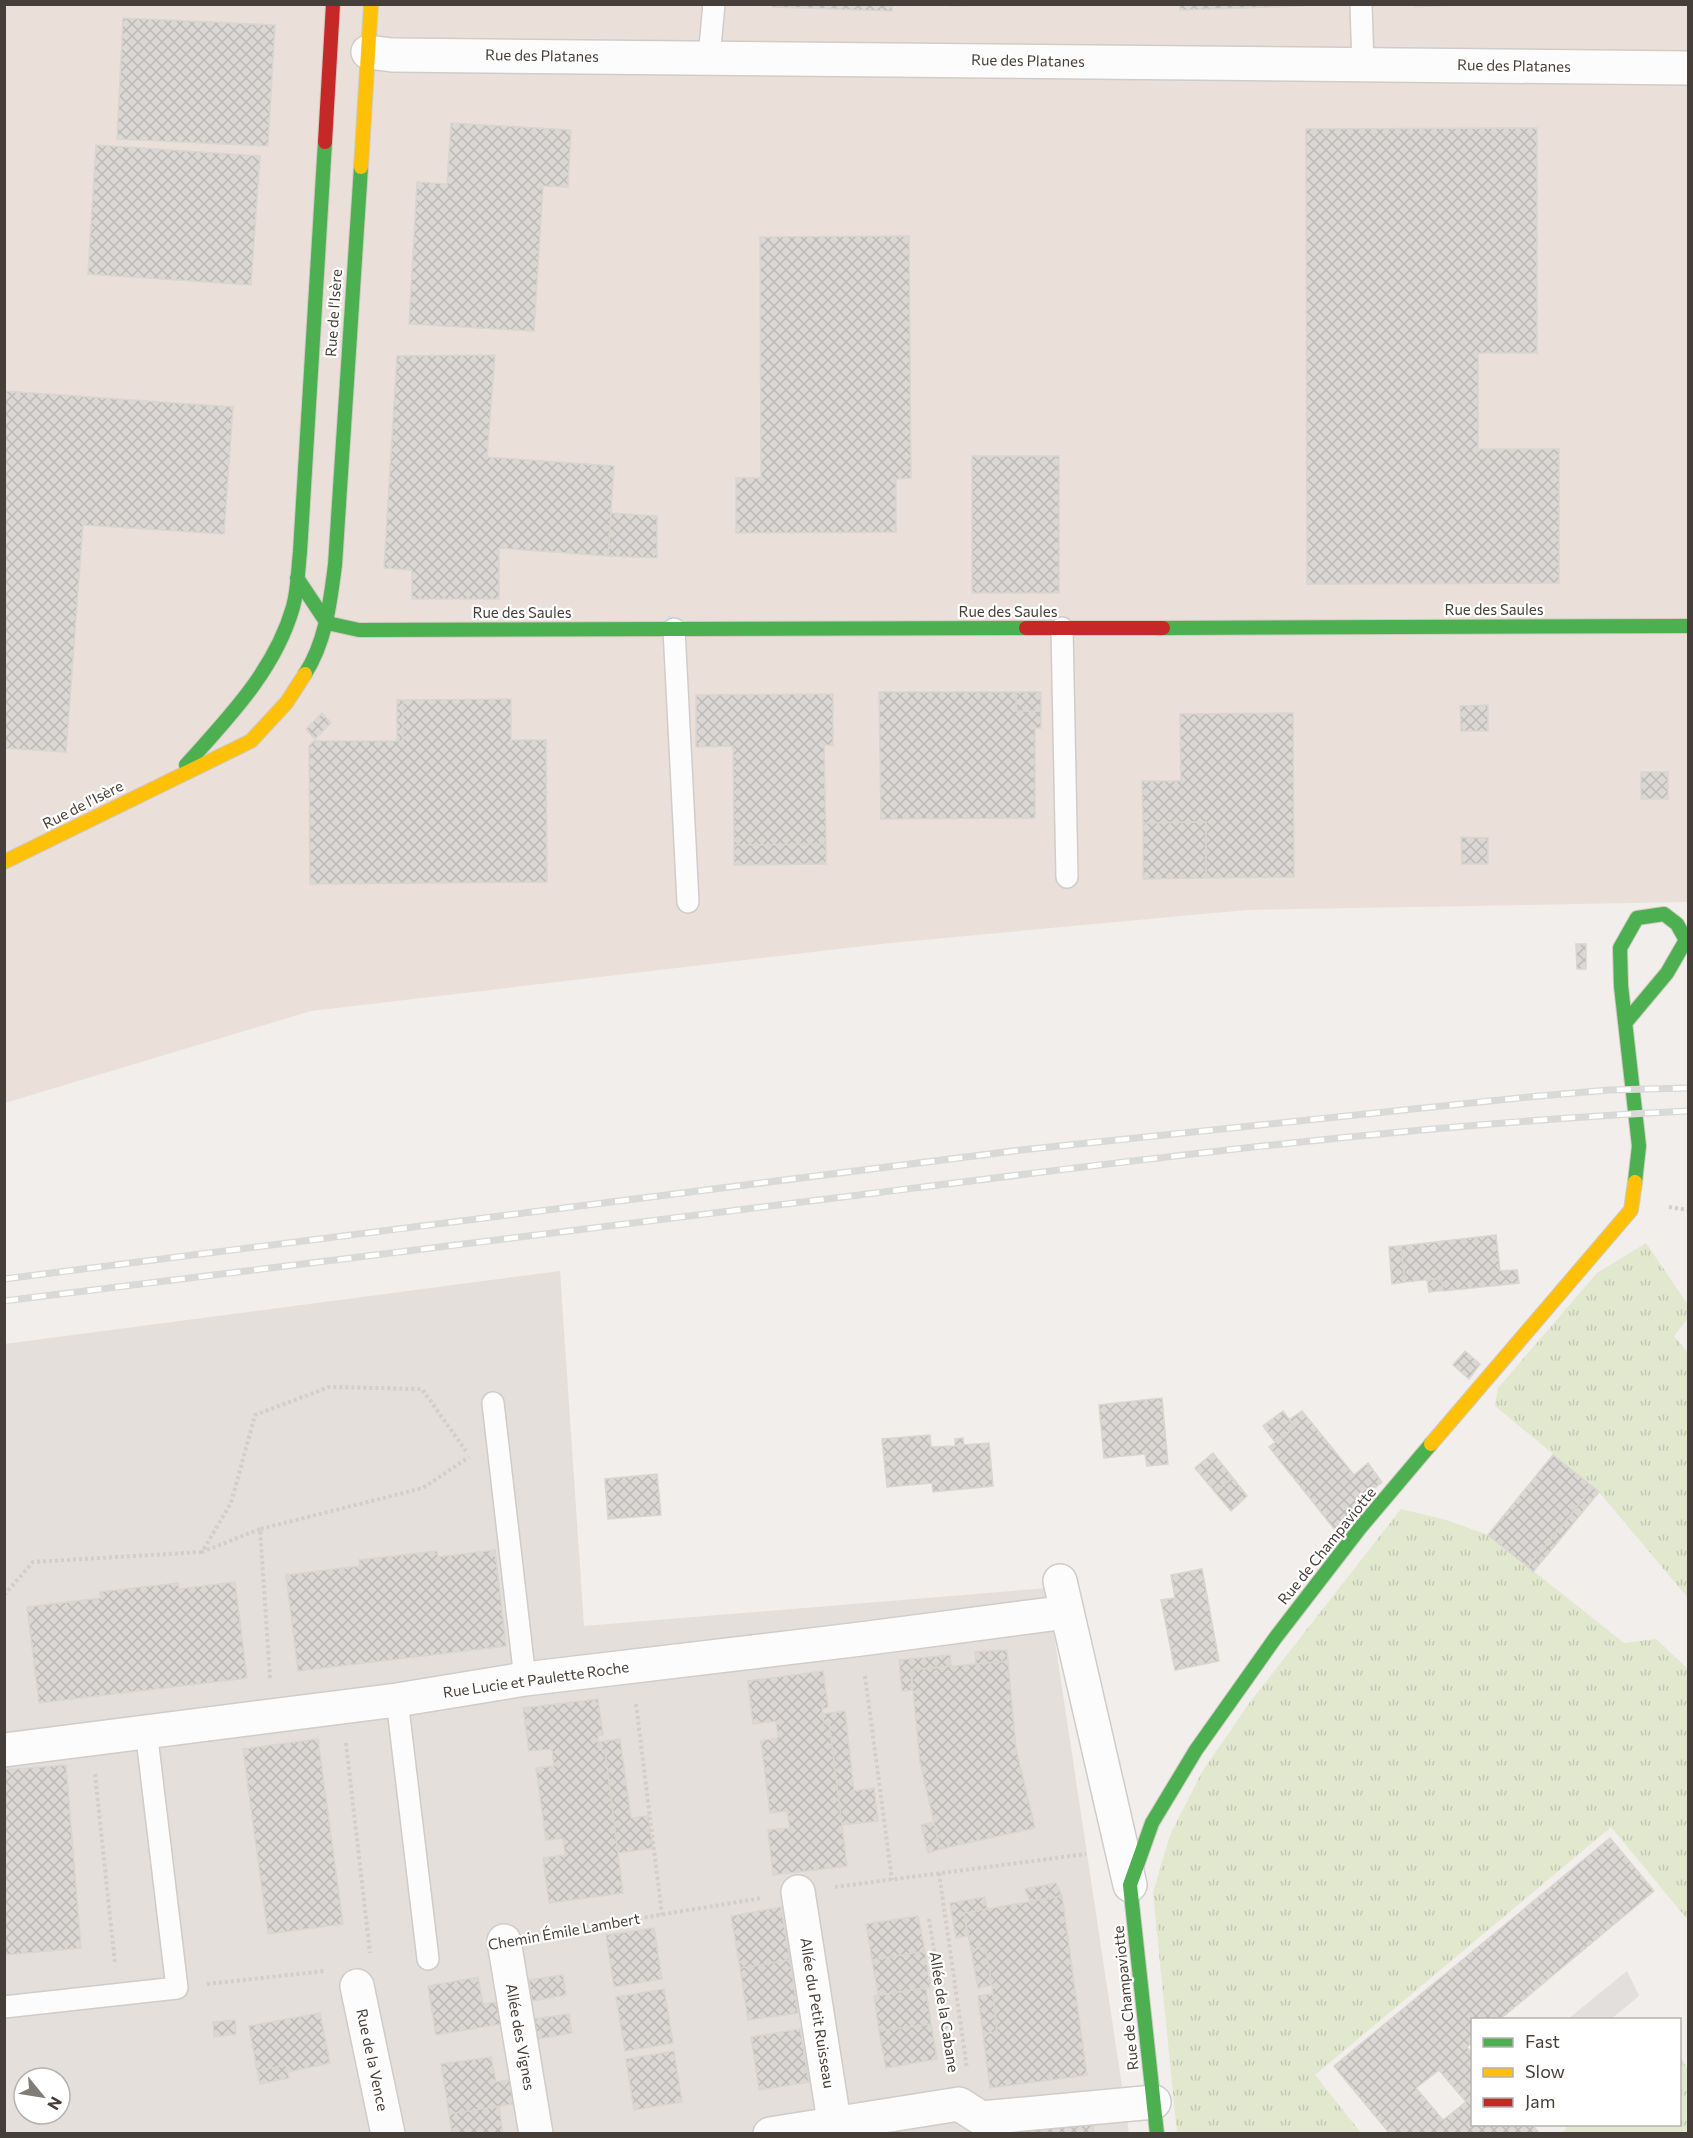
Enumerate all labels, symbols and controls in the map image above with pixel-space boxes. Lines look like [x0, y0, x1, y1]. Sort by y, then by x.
street label: Rue des Platanes [485, 45, 599, 65]
street label: Rue des Platanes [971, 50, 1085, 70]
street label: Rue des Platanes [1457, 55, 1571, 75]
street label: Rue de l'Isère [321, 268, 345, 357]
street label: Rue des Saules [1445, 600, 1544, 618]
street label: Rue des Saules [959, 602, 1058, 620]
street label: Rue des Saules [473, 603, 572, 621]
street label: Rue de l'Isère [39, 776, 126, 832]
street label: Rue de Champaviotte [1273, 1483, 1379, 1608]
street label: Rue Lucie et Paulette Roche [442, 1657, 630, 1701]
street label: Chemin Émile Lambert [486, 1908, 641, 1953]
street label: Rue de Champaviotte [1108, 1925, 1142, 2071]
street label: Allée du Petit Ruisseau [797, 1936, 839, 2090]
street label: Allée de la Cabane [927, 1950, 963, 2074]
street label: Allée des Vignes [503, 1982, 539, 2092]
street label: Rue de la Vence [353, 2007, 393, 2113]
legend [1471, 2018, 1681, 2126]
text: Fast [1525, 2030, 1560, 2052]
text: Slow [1525, 2060, 1565, 2082]
north arrow [12, 2066, 72, 2126]
text: Jam [1525, 2090, 1555, 2112]
text: N [44, 2094, 67, 2114]

